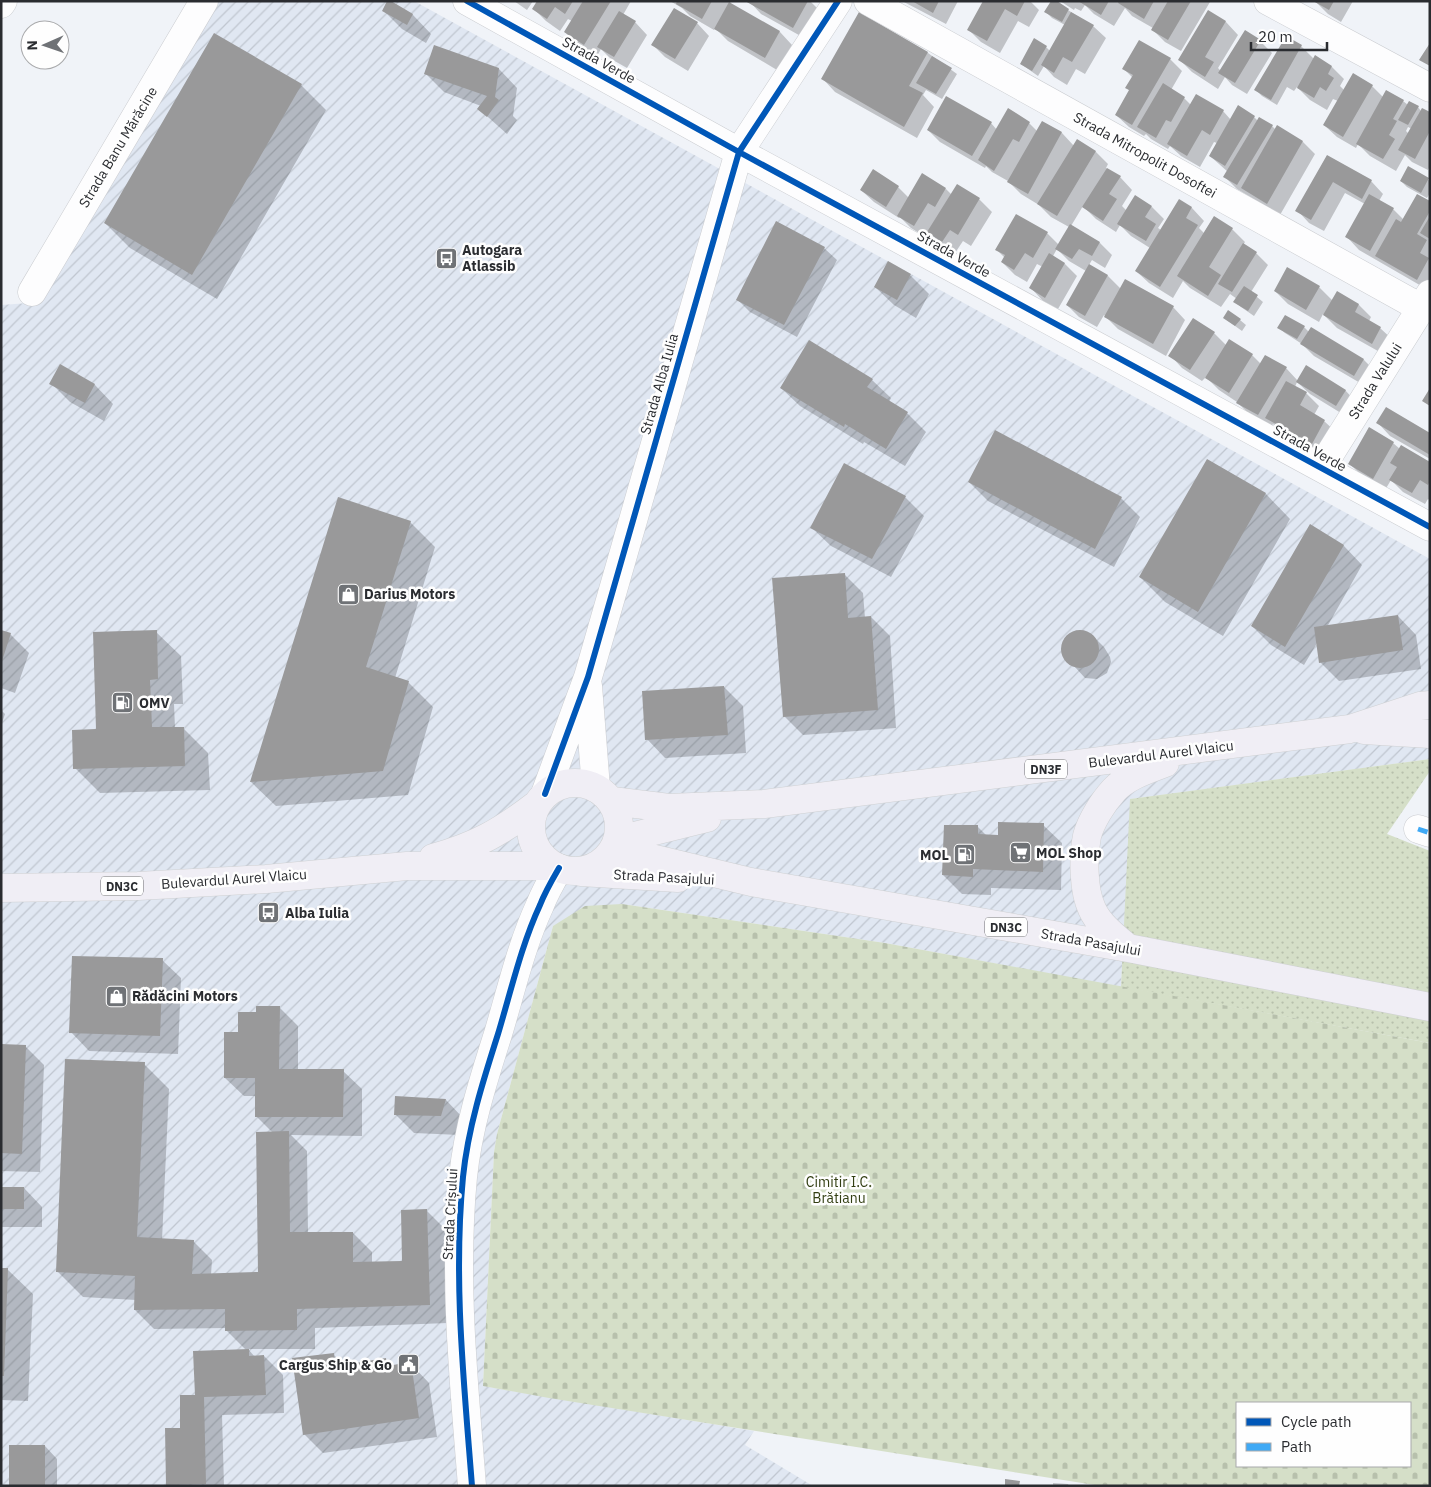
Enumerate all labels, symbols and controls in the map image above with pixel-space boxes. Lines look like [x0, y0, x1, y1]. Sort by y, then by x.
north arrow [20, 20, 70, 70]
scale bar [1251, 20, 1327, 52]
text: 20 m [1258, 27, 1293, 46]
street label: Strada Verde [559, 32, 639, 88]
text: N [23, 40, 41, 51]
street label: Strada Banu Mărăcine [75, 83, 161, 211]
street label: Strada Mitropolit Dosoftei [1070, 108, 1220, 202]
street label: Strada Verde [914, 226, 994, 282]
place label: Autogara Atlassib [462, 241, 522, 275]
bus stop icon: Autogara Atlassib [434, 246, 458, 270]
street label: Strada Alba Iulia [636, 331, 682, 437]
street label: Strada Valului [1344, 339, 1406, 423]
street label: Strada Verde [1270, 420, 1350, 476]
shop icon: Darius Motors [336, 582, 360, 606]
place label: Darius Motors [364, 585, 455, 603]
fuel station icon: OMV [111, 691, 135, 715]
place label: OMV [139, 694, 170, 712]
street label: Bulevardul Aurel Vlaicu [1087, 736, 1235, 772]
road number: DN3F [1025, 760, 1067, 779]
supermarket icon: MOL Shop [1008, 841, 1032, 865]
fuel station icon: MOL [953, 843, 977, 867]
place label: MOL Shop [1036, 844, 1102, 862]
place label: MOL [920, 846, 949, 864]
street label: Bulevardul Aurel Vlaicu [161, 865, 307, 893]
street label: Strada Pasajului [613, 865, 715, 889]
road number: DN3C [101, 876, 143, 896]
bus stop icon: Alba Iulia [257, 901, 281, 925]
place label: Alba Iulia [285, 904, 349, 922]
road number: DN3C [985, 918, 1027, 936]
street label: Strada Pasajului [1040, 924, 1142, 960]
shop icon: Rădăcini Motors [104, 984, 128, 1008]
place label: Rădăcini Motors [132, 987, 238, 1005]
street label: Strada Crișului [439, 1168, 461, 1260]
park label: Cimitir I.C. Brătianu [806, 1173, 872, 1207]
public building icon: Cargus Ship & Go [396, 1353, 420, 1377]
place label: Cargus Ship & Go [279, 1356, 392, 1374]
legend [1236, 1402, 1411, 1467]
text: Cycle path [1281, 1412, 1352, 1431]
text: Path [1281, 1437, 1312, 1456]

